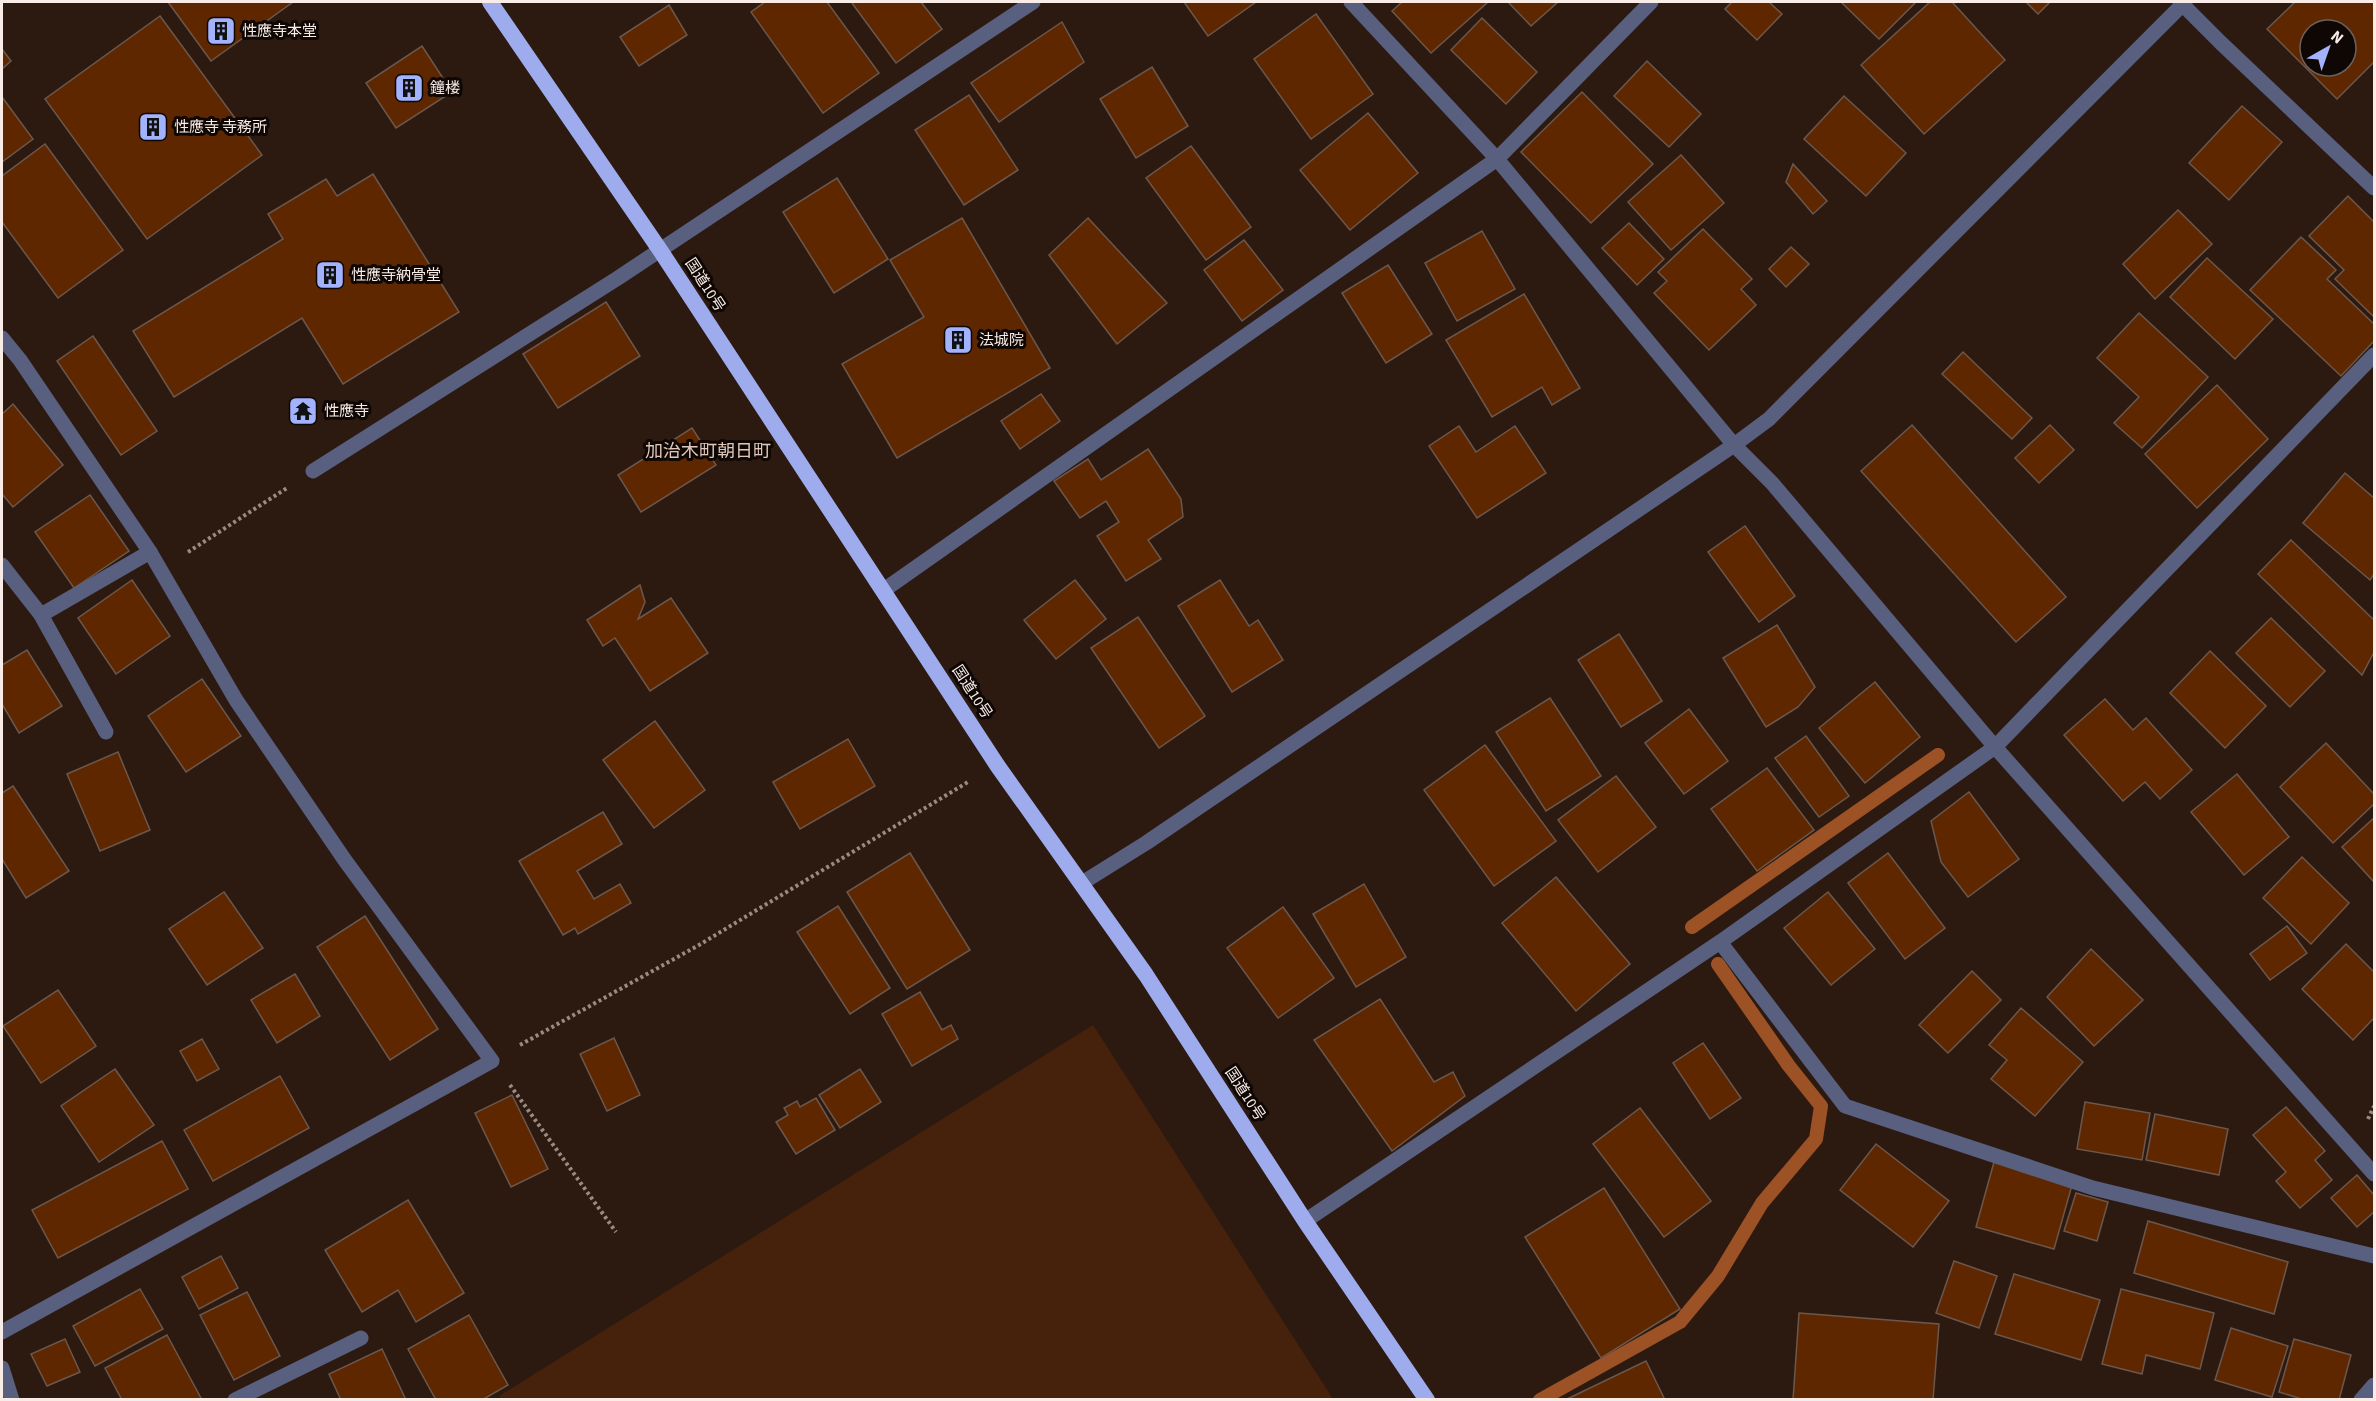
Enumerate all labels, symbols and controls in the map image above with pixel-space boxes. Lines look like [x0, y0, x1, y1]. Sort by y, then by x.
building icon: 性應寺本堂 [205, 15, 237, 47]
north arrow [2298, 18, 2358, 78]
place label: 性應寺本堂 [242, 21, 317, 42]
text: N [2326, 25, 2348, 49]
building icon: 鐘楼 [393, 72, 425, 104]
place label: 鐘楼 [430, 78, 460, 99]
building icon: 性應寺 寺務所 [137, 111, 169, 143]
place label: 性應寺 寺務所 [174, 117, 267, 138]
street label: 国道10号 [680, 254, 730, 316]
building icon: 性應寺納骨堂 [314, 259, 346, 291]
place label: 性應寺納骨堂 [351, 265, 441, 286]
building icon: 法城院 [942, 324, 974, 356]
place label: 法城院 [979, 330, 1024, 351]
temple icon: 性應寺 [287, 395, 319, 427]
place label: 性應寺 [324, 401, 369, 422]
district label: 加治木町朝日町 [645, 439, 771, 464]
street label: 国道10号 [947, 661, 997, 723]
street label: 国道10号 [1220, 1063, 1270, 1125]

